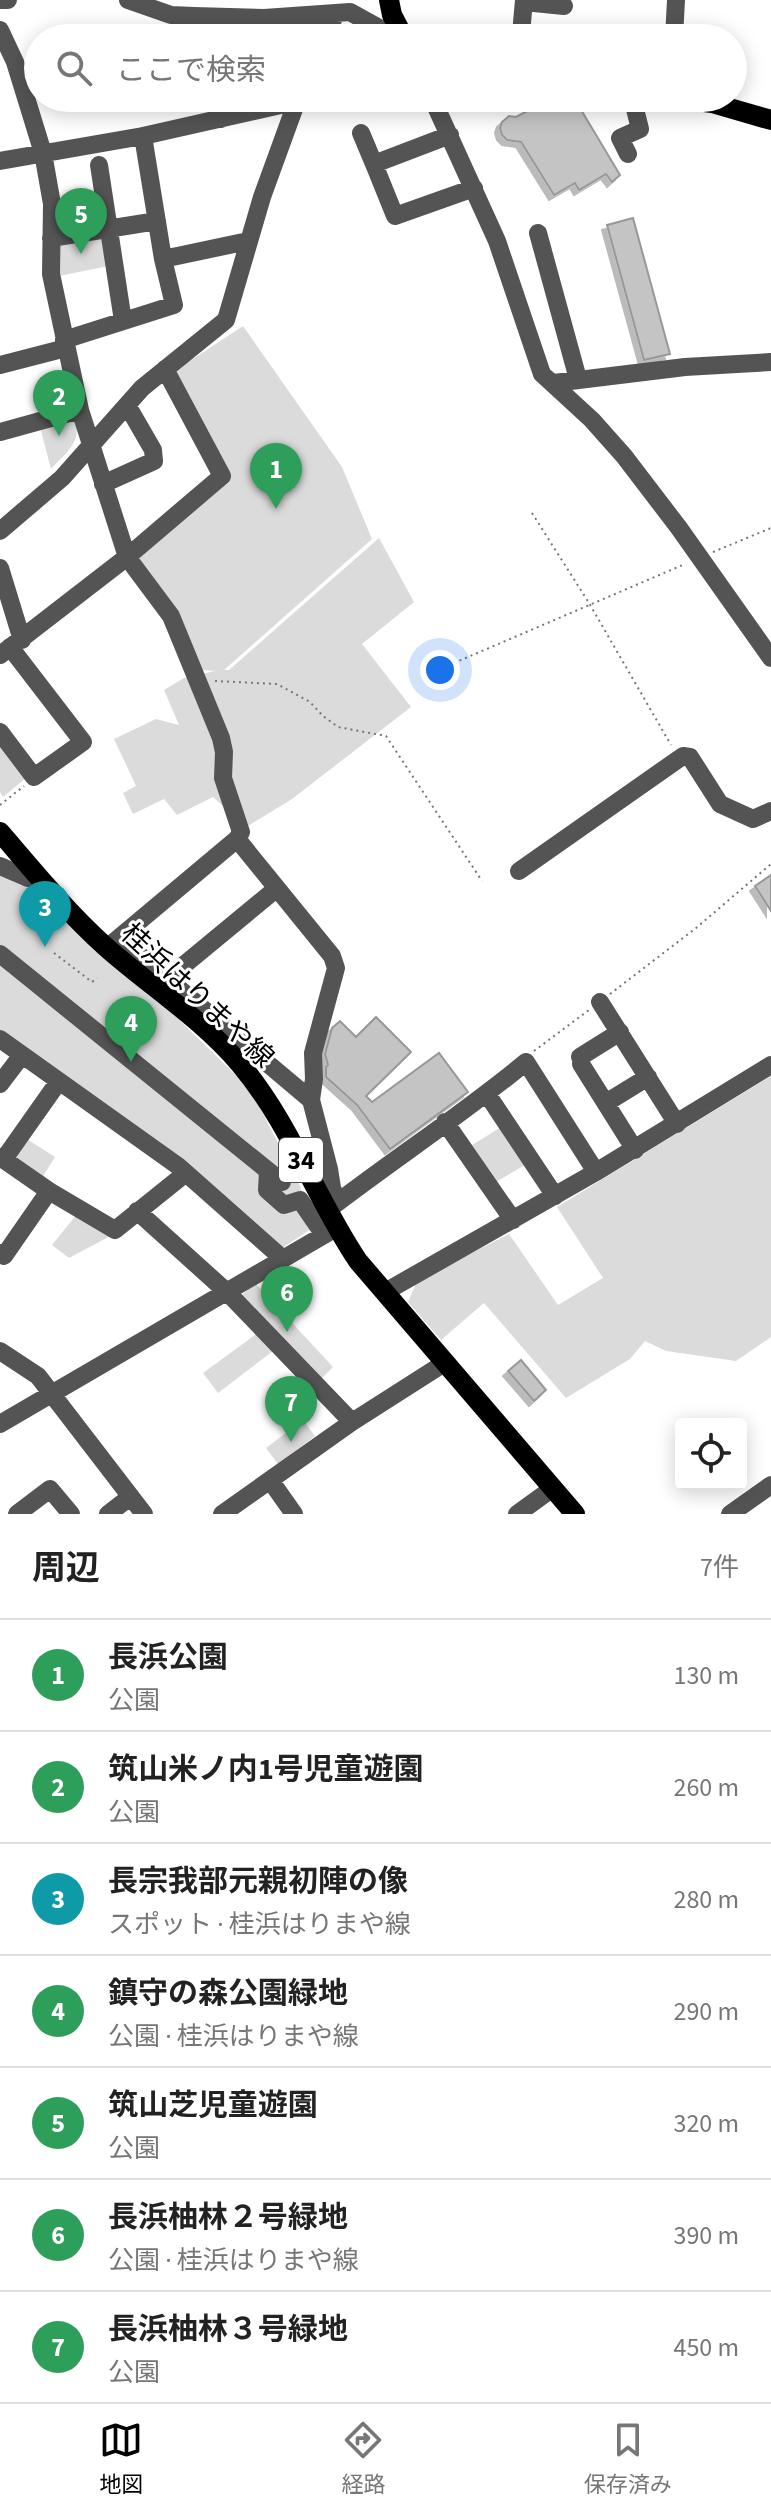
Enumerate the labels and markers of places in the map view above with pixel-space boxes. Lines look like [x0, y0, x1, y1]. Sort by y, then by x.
pin: 5 [55, 188, 107, 254]
pin: 2 [33, 370, 85, 436]
pin: 1 [250, 443, 302, 509]
pin: 3 [19, 881, 71, 947]
pin: 4 [105, 996, 157, 1062]
pin: 6 [261, 1266, 313, 1332]
pin: 7 [265, 1376, 317, 1442]

